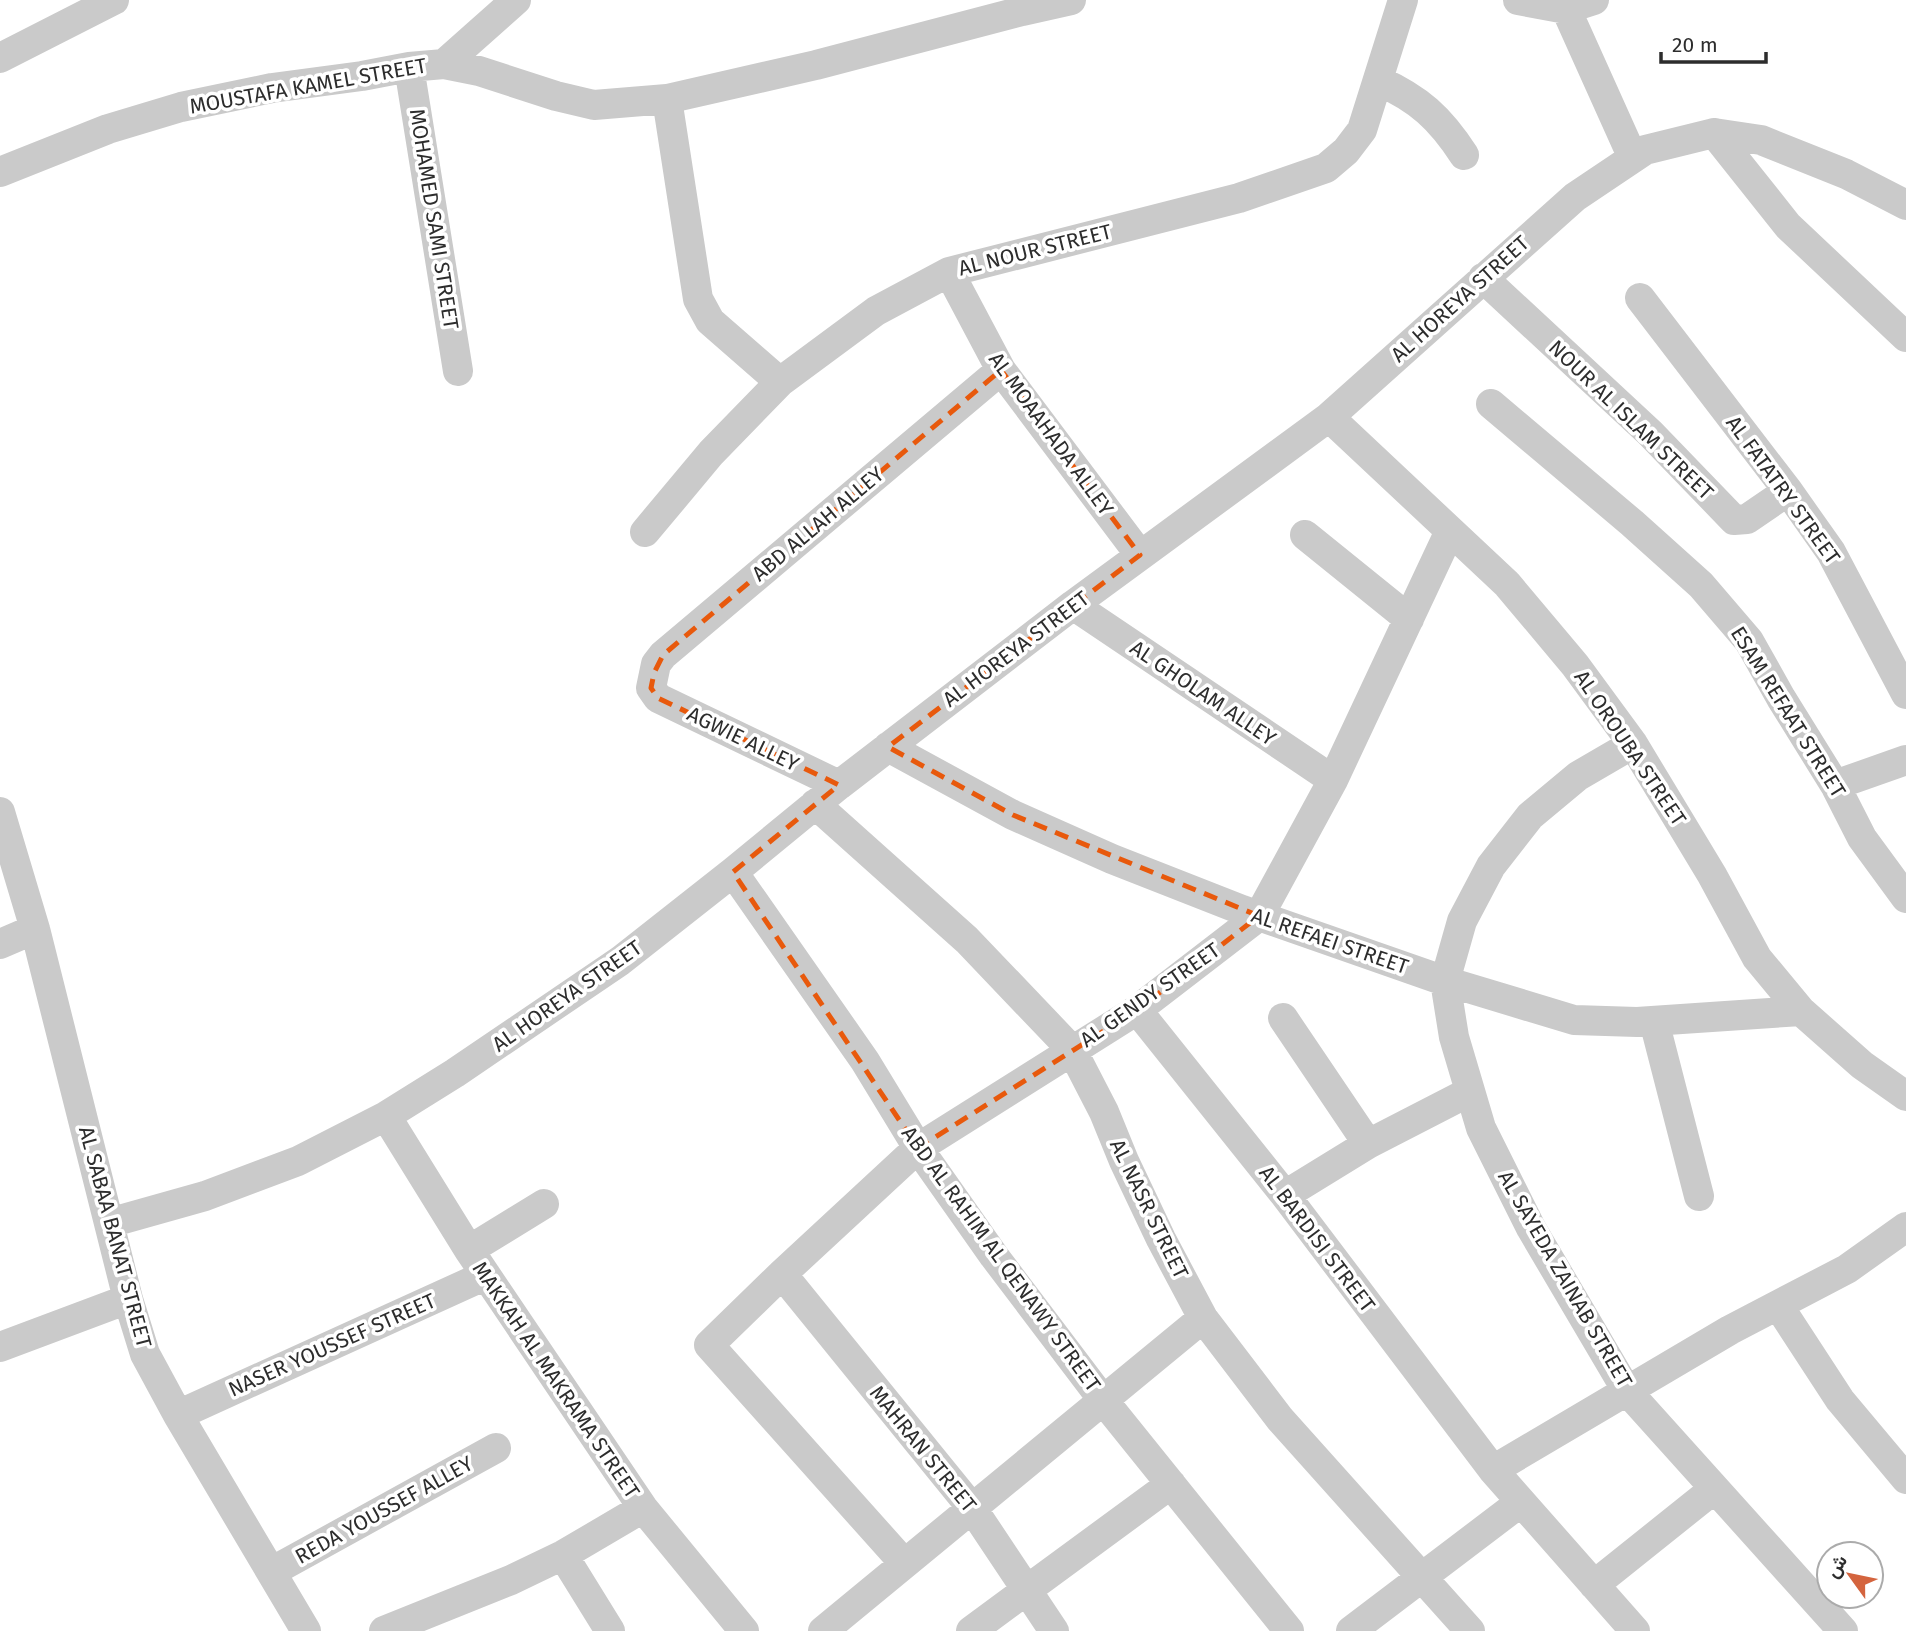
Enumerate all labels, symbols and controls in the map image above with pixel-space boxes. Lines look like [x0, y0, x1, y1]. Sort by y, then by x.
scale bar [1661, 21, 1766, 65]
text: 20 m [1672, 32, 1718, 58]
street label: MOUSTAFA KAMEL STREET [188, 52, 429, 120]
street label: MOHAMED SAMI STREET [404, 107, 464, 331]
street label: AL NOUR STREET [956, 218, 1114, 282]
street label: AL HOREYA STREET [1386, 230, 1534, 368]
street label: NOUR AL ISLAM STREET [1543, 335, 1719, 506]
street label: AL MOAAHADA ALLEY [983, 347, 1119, 521]
street label: AL FATATRY STREET [1720, 411, 1846, 569]
street label: ABD ALLAH ALLEY [747, 461, 890, 587]
street label: AL HOREYA STREET [938, 585, 1094, 713]
street label: ESAM REFAAT STREET [1725, 622, 1851, 802]
street label: AL GHOLAM ALLEY [1125, 635, 1281, 752]
street label: AL OROUBA STREET [1568, 665, 1692, 831]
street label: AGWIE ALLEY [683, 701, 803, 777]
street label: AL REFAEI STREET [1248, 902, 1412, 980]
street label: AL HOREYA STREET [487, 935, 647, 1057]
street label: AL GENDY STREET [1075, 937, 1225, 1053]
street label: ABD AL RAHIM AL QENAWY STREET [896, 1121, 1106, 1397]
street label: AL SABAA BANAT STREET [73, 1123, 157, 1351]
street label: AL NASR STREET [1104, 1135, 1194, 1283]
street label: AL BARDISI STREET [1254, 1161, 1380, 1317]
street label: AL SAYEDA ZAINAB STREET [1492, 1166, 1638, 1392]
street label: MAKKAH AL MAKRAMA STREET [467, 1257, 645, 1504]
street label: NASER YOUSSEF STREET [224, 1287, 440, 1402]
street label: MAHRAN STREET [864, 1381, 982, 1518]
street label: REDA YOUSSEF ALLEY [290, 1450, 478, 1570]
north arrow [1815, 1540, 1885, 1610]
text: ش [1820, 1550, 1852, 1582]

